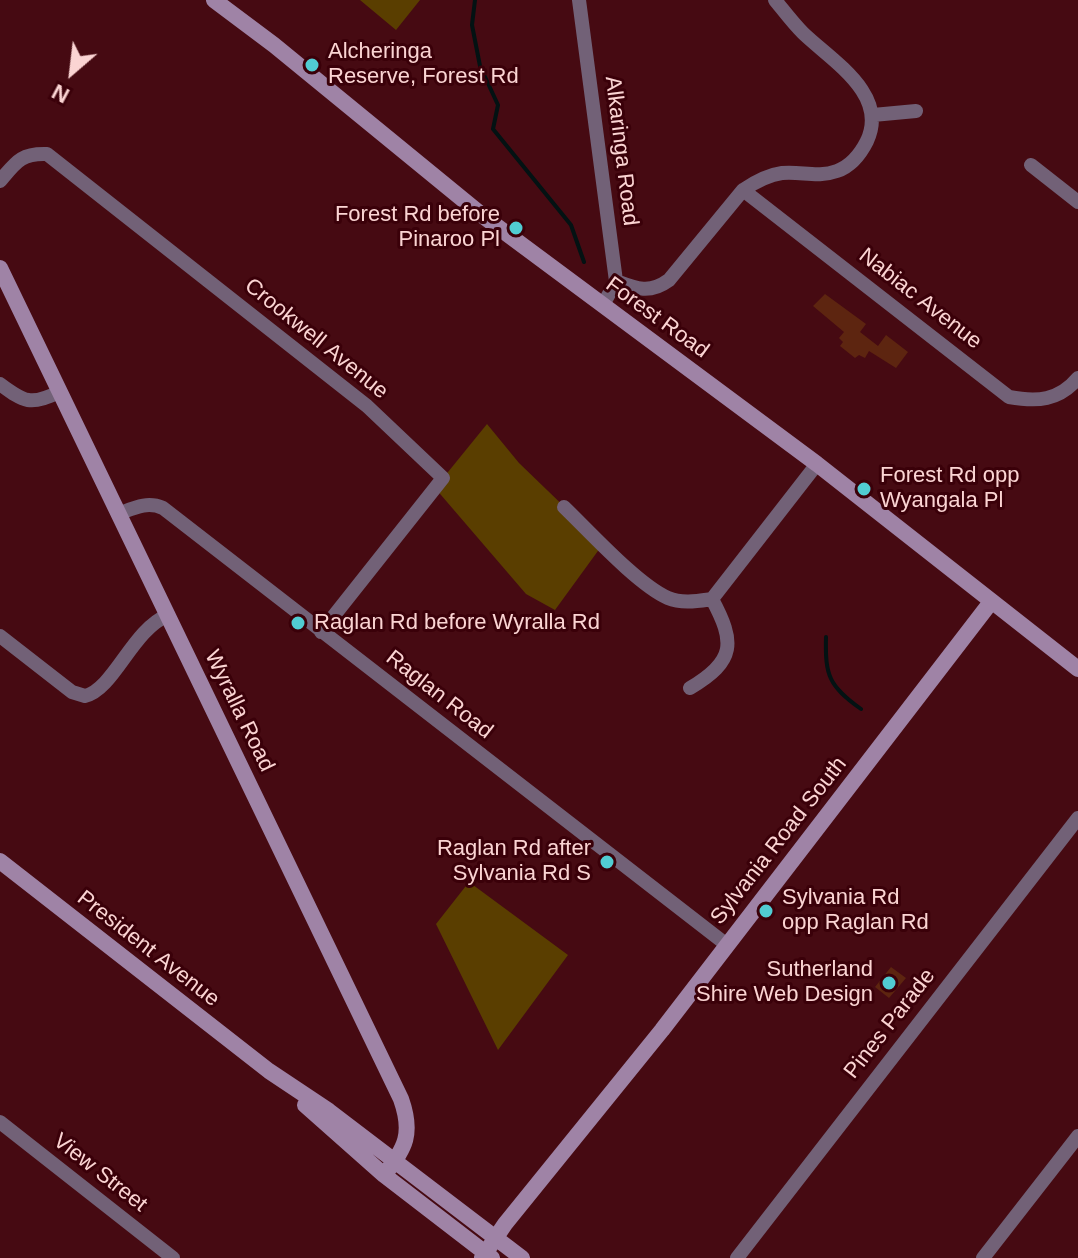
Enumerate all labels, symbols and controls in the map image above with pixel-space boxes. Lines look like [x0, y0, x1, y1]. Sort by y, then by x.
north arrow [32, 32, 112, 112]
place label: Alcheringa Reserve, Forest Rd [328, 39, 519, 90]
marker: Alcheringa Reserve, Forest Rd [303, 56, 321, 74]
street label: Alkaringa Road [599, 75, 643, 227]
text: N [48, 79, 73, 108]
place label: Forest Rd before Pinaroo Pl [335, 202, 500, 254]
marker: Forest Rd before Pinaroo Pl [507, 219, 525, 237]
street label: Nabiac Avenue [853, 243, 987, 355]
street label: Forest Road [600, 272, 714, 364]
street label: Crookwell Avenue [239, 273, 393, 405]
place label: Forest Rd opp Wyangala Pl [880, 463, 1019, 514]
marker: Forest Rd opp Wyangala Pl [855, 480, 873, 498]
place label: Raglan Rd before Wyralla Rd [314, 610, 600, 636]
marker: Raglan Rd before Wyralla Rd [289, 614, 307, 632]
street label: Raglan Road [380, 645, 498, 745]
street label: Wyralla Road [198, 646, 280, 776]
street label: Sylvania Road South [705, 752, 853, 930]
place label: Raglan Rd after Sylvania Rd S [437, 836, 591, 888]
marker: Raglan Rd after Sylvania Rd S [598, 853, 616, 871]
street label: President Avenue [72, 885, 224, 1013]
place label: Sylvania Rd opp Raglan Rd [782, 885, 929, 936]
marker: Sylvania Rd opp Raglan Rd [757, 902, 775, 920]
place label: Sutherland Shire Web Design [696, 957, 873, 1008]
street label: Pines Parade [839, 964, 941, 1084]
marker: Sutherland Shire Web Design [880, 974, 898, 992]
street label: View Street [48, 1128, 152, 1218]

